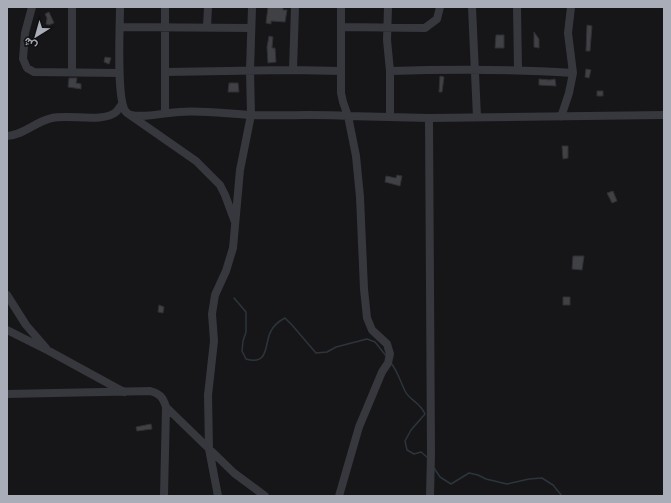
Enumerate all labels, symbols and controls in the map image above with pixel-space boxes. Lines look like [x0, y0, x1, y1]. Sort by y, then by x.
north arrow [16, 16, 56, 56]
text: ش [21, 34, 39, 53]

